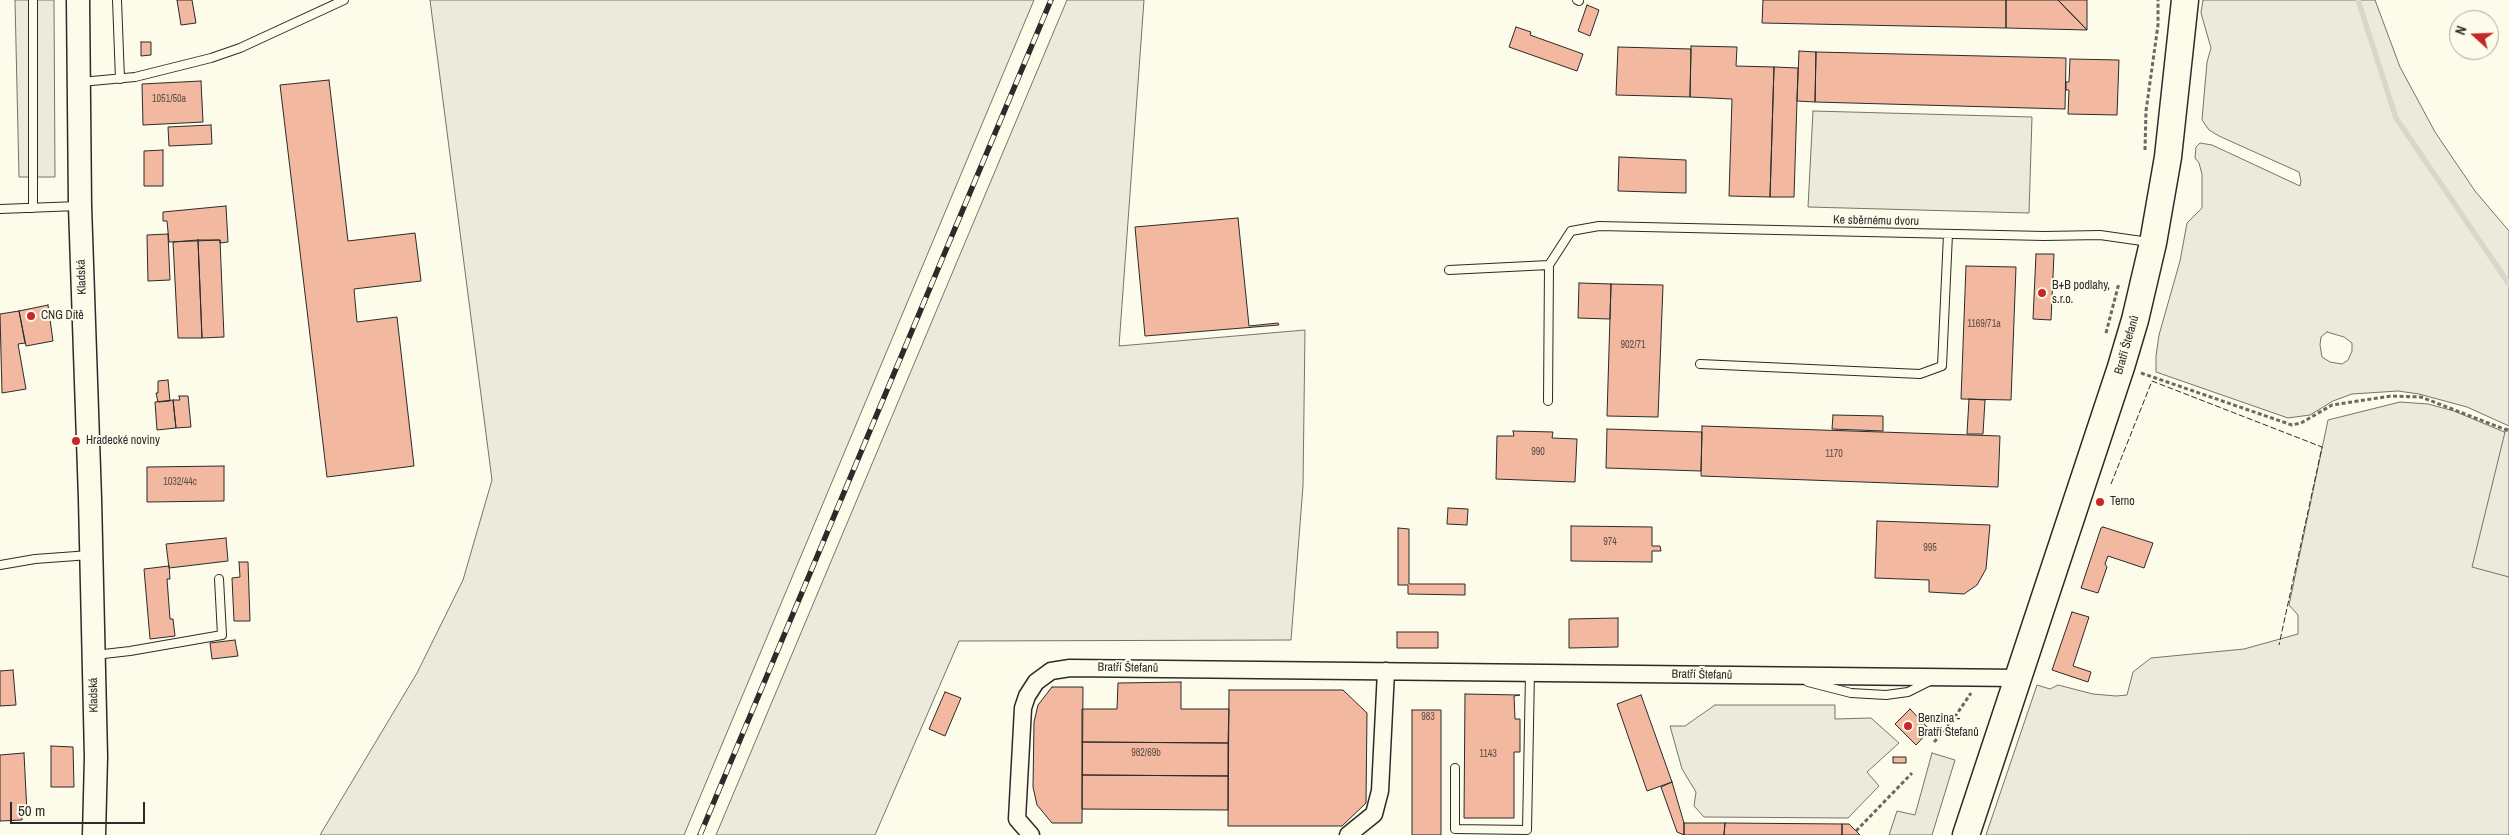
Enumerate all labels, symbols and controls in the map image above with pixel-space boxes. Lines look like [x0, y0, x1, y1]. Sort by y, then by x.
north arrow [2449, 10, 2499, 60]
text: N [2451, 23, 2471, 37]
house number: 1051/50a [152, 93, 186, 105]
street label: Ke sběrnému dvoru [1833, 213, 1919, 229]
street label: Kladská [74, 259, 90, 295]
place label: B+B podlahy, s.r.o. [2052, 279, 2110, 307]
marker: B+B podlahy, s.r.o. [2036, 287, 2048, 299]
place label: CNG Dítě [41, 309, 84, 323]
marker: CNG Dítě [25, 310, 37, 322]
street label: Bratří Štefanů [2112, 314, 2142, 376]
house number: 1169/71a [1967, 318, 2001, 330]
house number: 902/71 [1620, 339, 1646, 351]
place label: Hradecké noviny [86, 434, 160, 448]
marker: Hradecké noviny [70, 435, 82, 447]
house number: 990 [1531, 446, 1545, 458]
house number: 1170 [1825, 448, 1843, 460]
house number: 1032/44c [163, 476, 197, 488]
place label: Terno [2110, 495, 2135, 509]
marker: Terno [2094, 496, 2106, 508]
house number: 974 [1603, 536, 1617, 548]
house number: 995 [1923, 542, 1937, 554]
street label: Bratří Štefanů [1098, 660, 1158, 676]
street label: Bratří Štefanů [1672, 667, 1732, 683]
street label: Kladská [86, 677, 102, 713]
house number: 983 [1421, 711, 1435, 723]
place label: Benzina - Bratří Štefanů [1918, 712, 1979, 740]
marker: Benzina - Bratří Štefanů [1902, 720, 1914, 732]
house number: 982/69b [1131, 747, 1161, 759]
house number: 1143 [1479, 748, 1497, 760]
scale bar [12, 792, 148, 824]
text: 50 m [18, 800, 45, 821]

